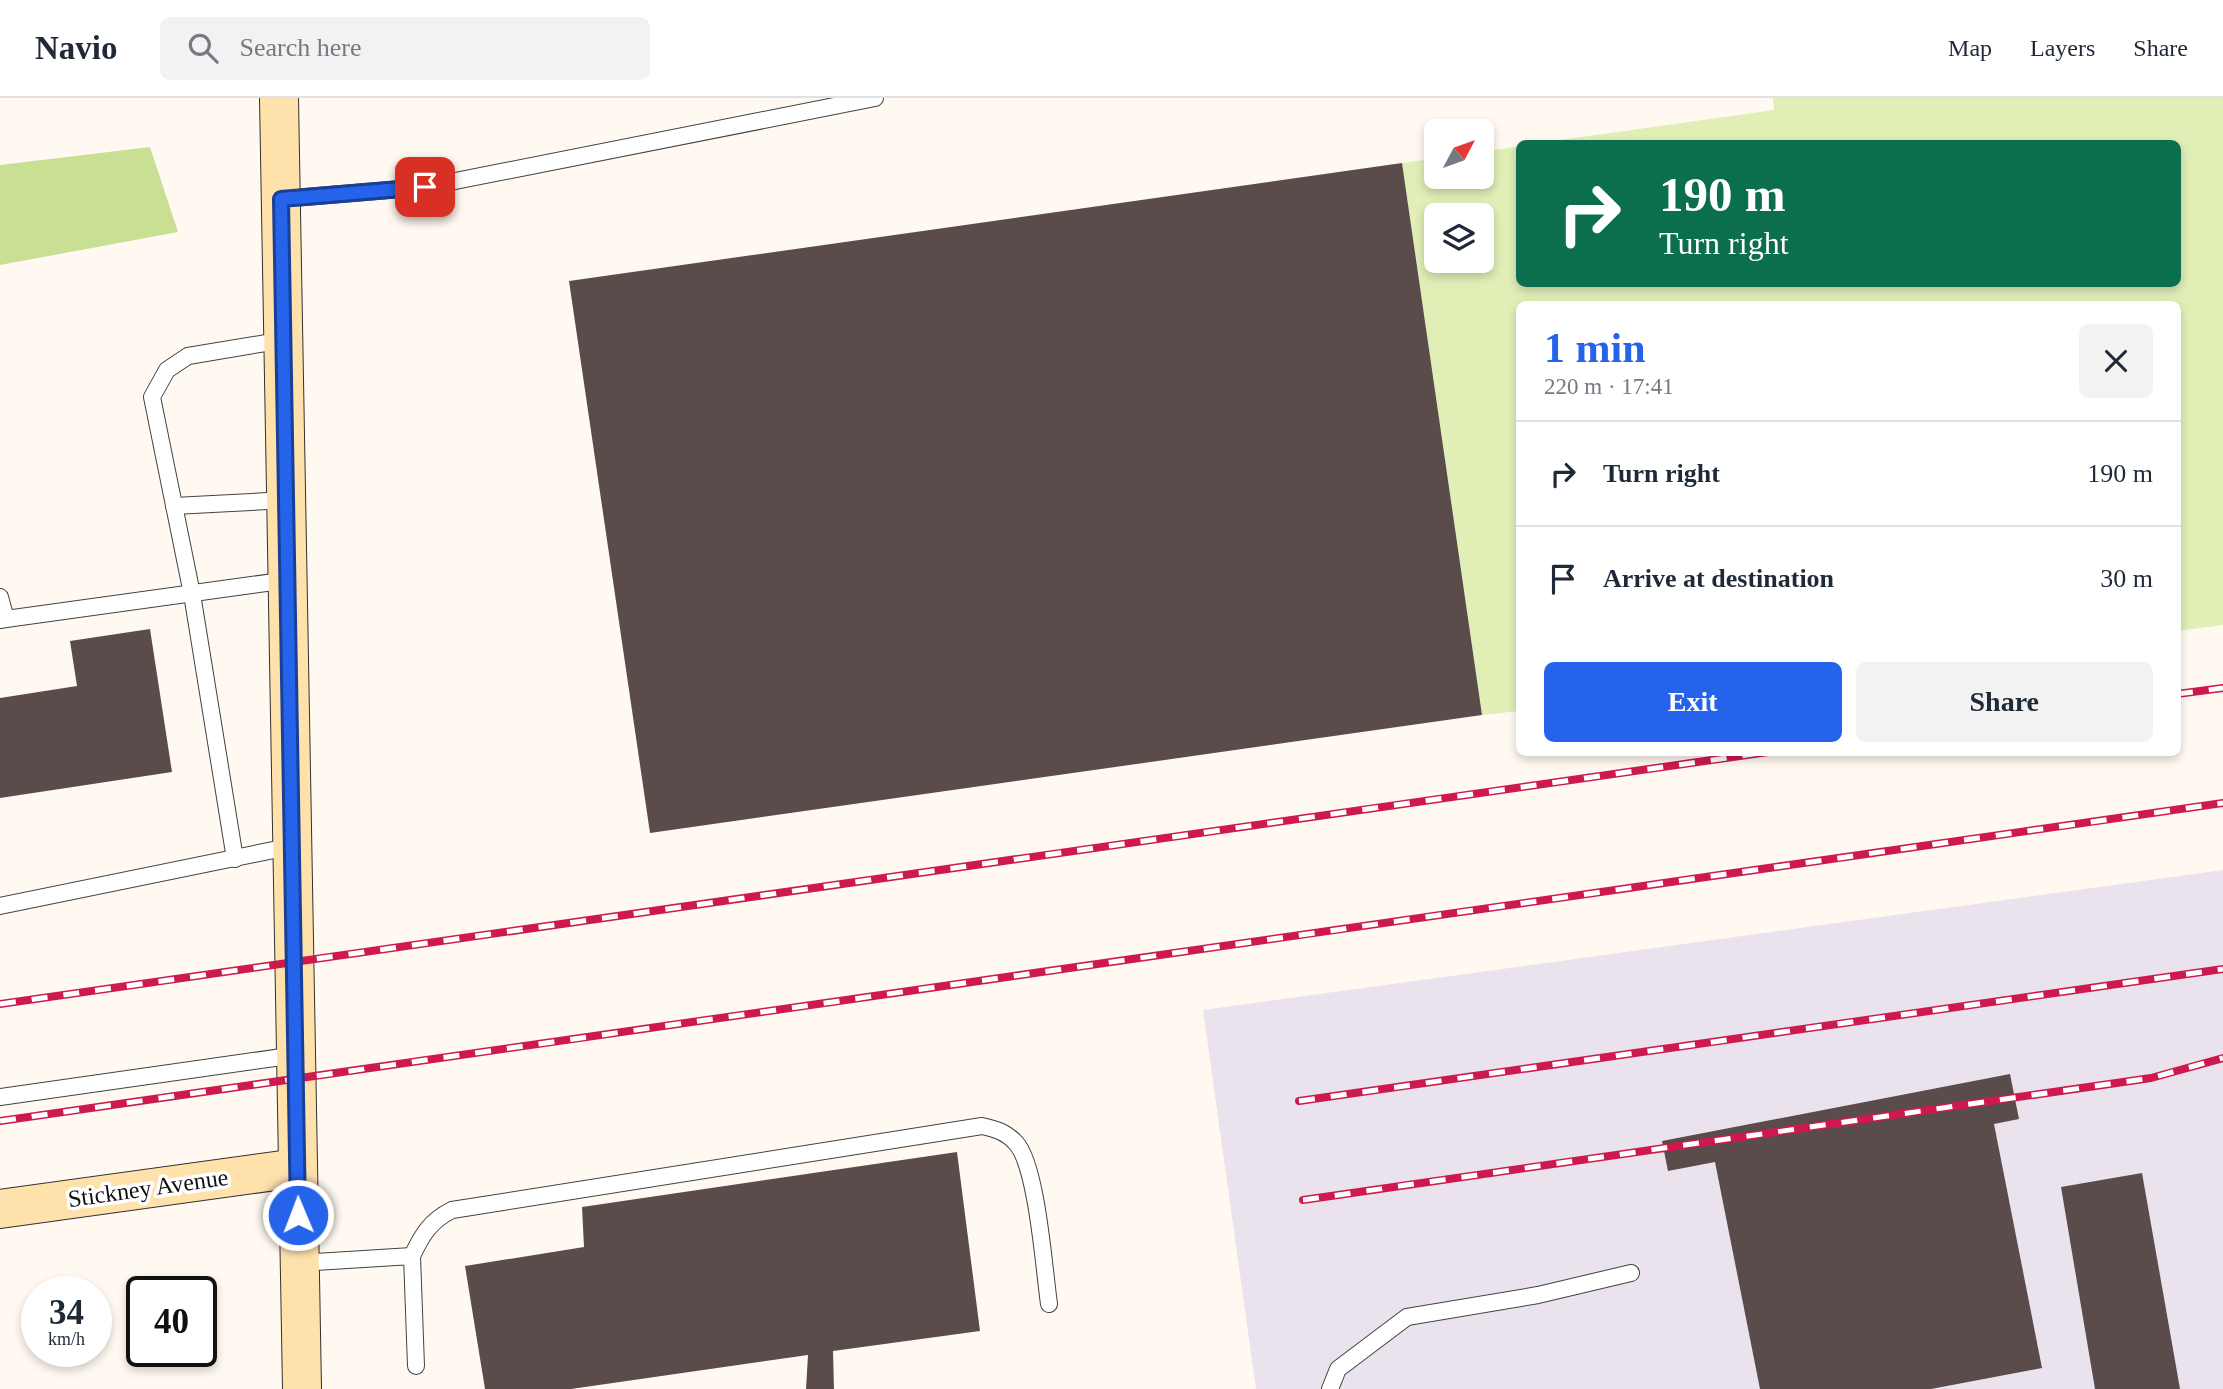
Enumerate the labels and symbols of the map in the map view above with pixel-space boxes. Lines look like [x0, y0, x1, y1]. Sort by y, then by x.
north arrow [1424, 119, 1494, 189]
pin [395, 157, 455, 217]
street label: Stickney Avenue [66, 1164, 230, 1212]
position arrow [261, 1178, 335, 1252]
speed limit sign: 40 [126, 1276, 217, 1367]

